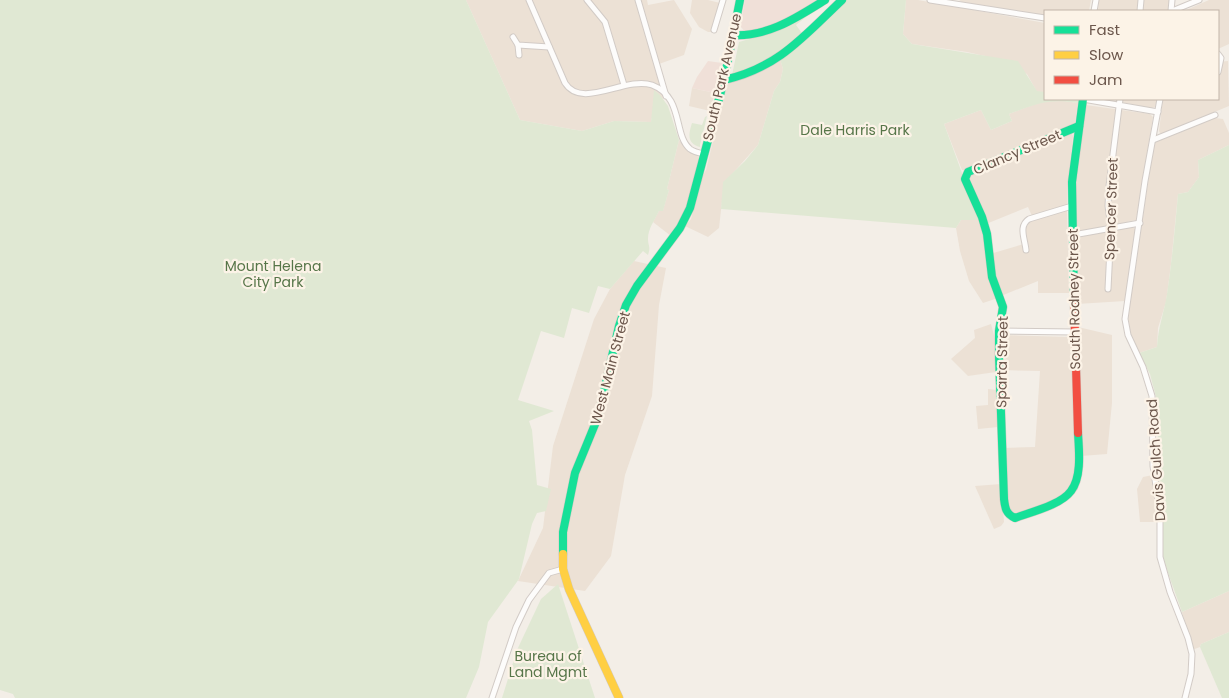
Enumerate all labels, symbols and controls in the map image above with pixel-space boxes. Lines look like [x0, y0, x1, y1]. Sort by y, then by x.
legend [1044, 10, 1219, 100]
street label: South Park Avenue [698, 11, 746, 143]
text: Fast [1089, 19, 1120, 40]
text: Slow [1089, 44, 1124, 65]
text: Jam [1089, 69, 1123, 90]
park label: Dale Harris Park [800, 120, 910, 140]
street label: Clancy Street [970, 124, 1064, 180]
street label: Spencer Street [1099, 157, 1123, 261]
street label: South Rodney Street [1063, 228, 1085, 370]
park label: Mount Helena City Park [225, 256, 321, 292]
street label: West Main Street [585, 309, 635, 427]
street label: Sparta Street [991, 316, 1013, 408]
street label: Davis Gulch Road [1142, 398, 1170, 522]
park label: Bureau of Land Mgmt [509, 646, 587, 682]

